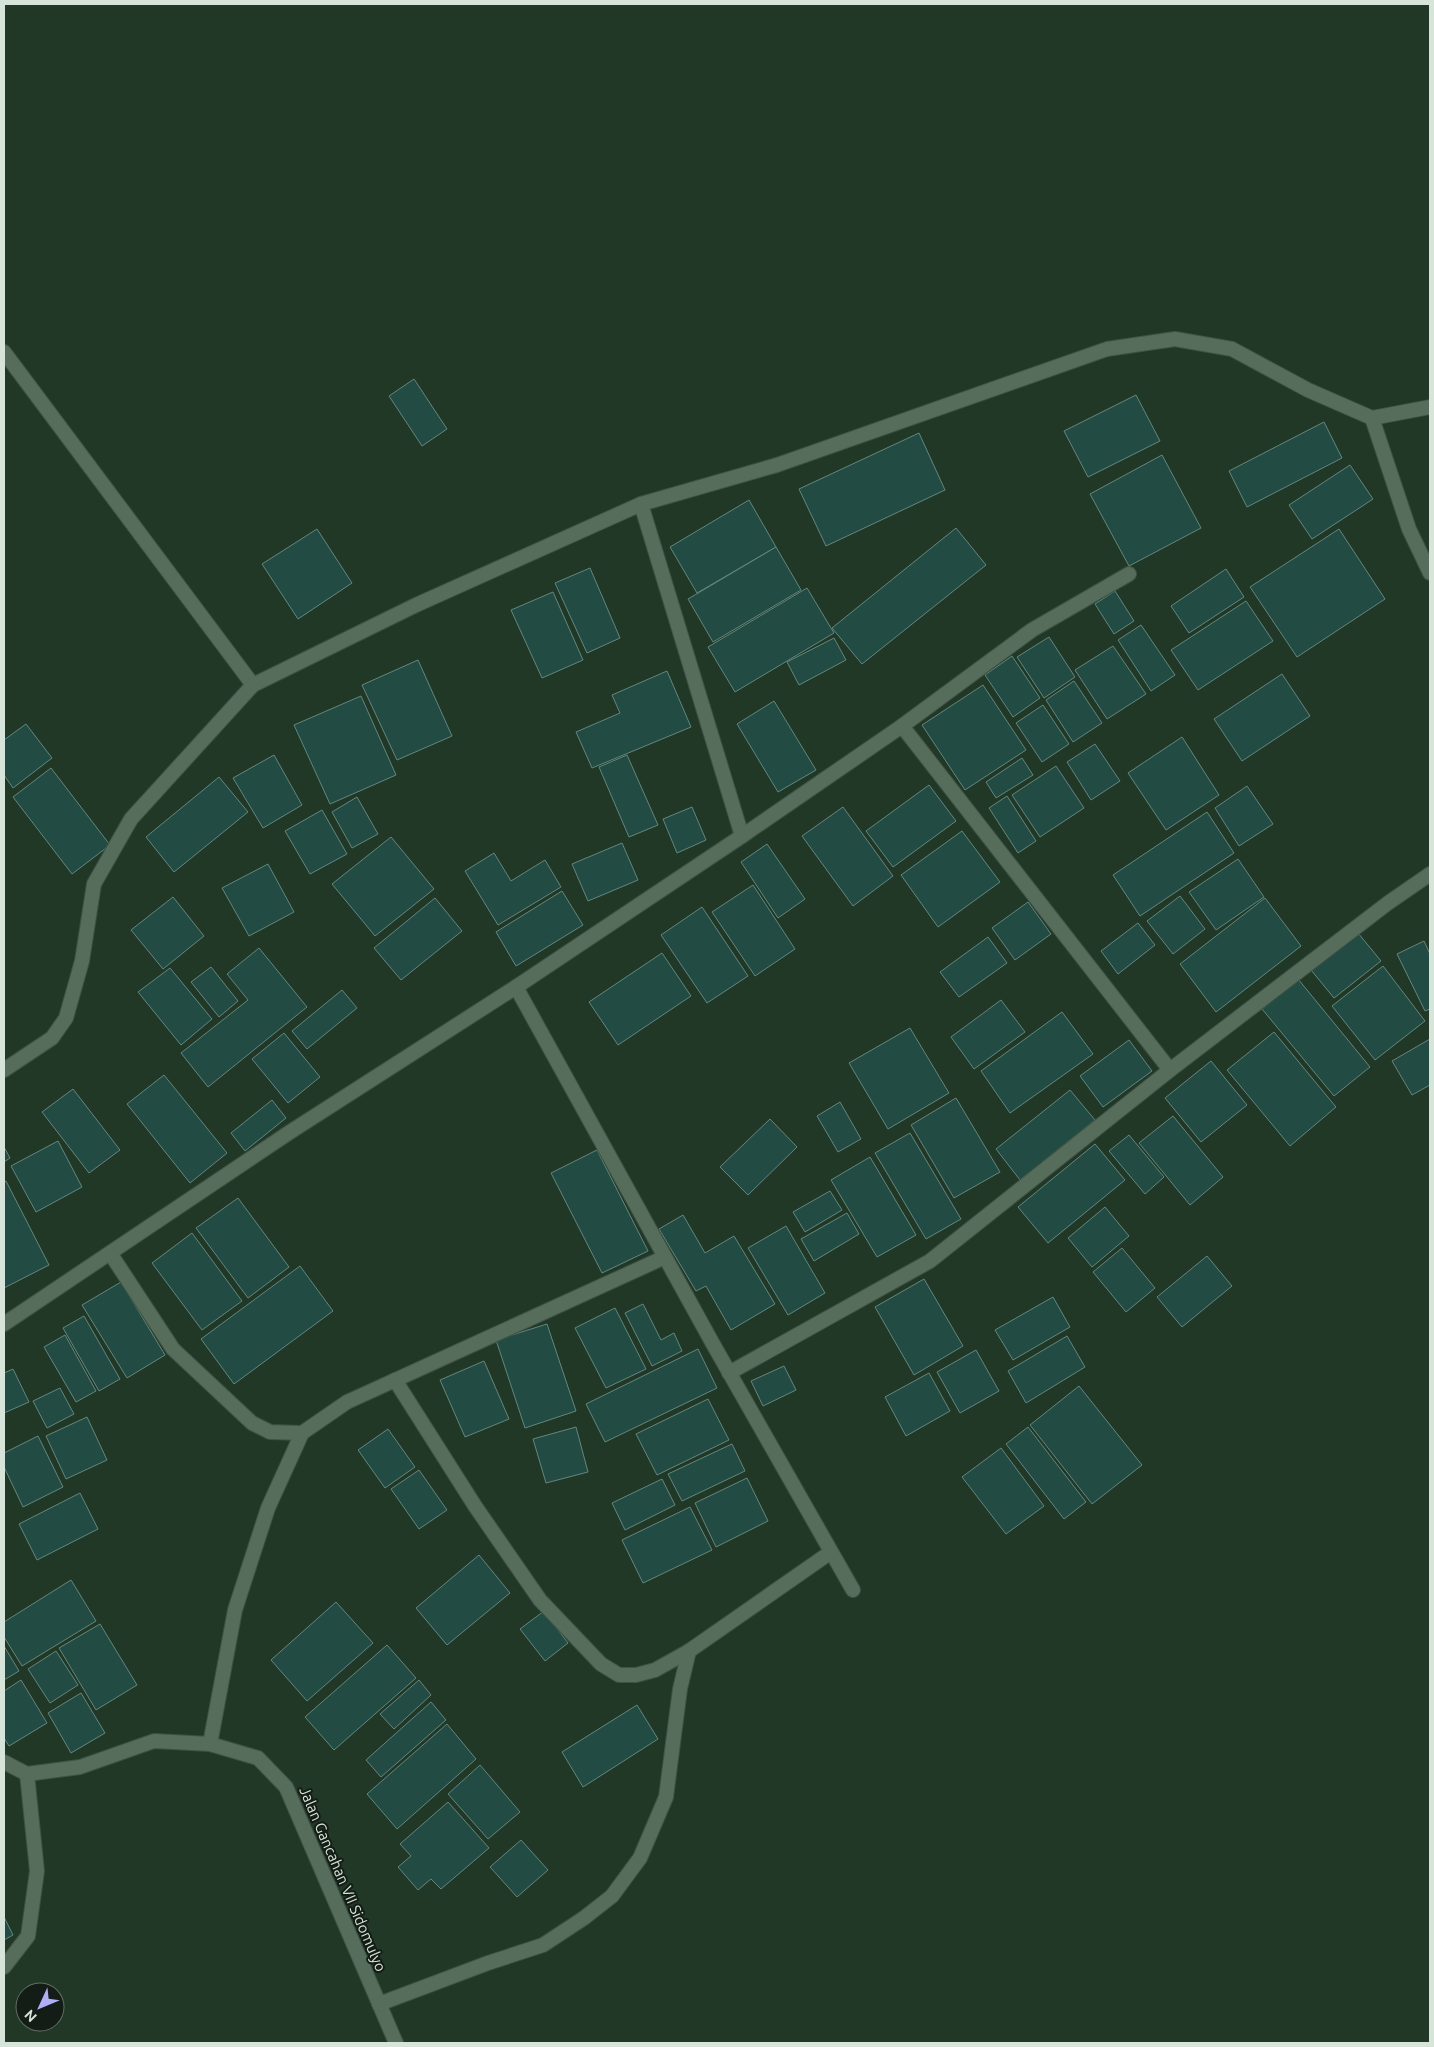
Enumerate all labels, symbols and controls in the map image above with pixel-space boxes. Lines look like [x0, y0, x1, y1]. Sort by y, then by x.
street label: Jalan Gancahan VII Sidomulyo [296, 1784, 390, 1974]
north arrow [15, 1982, 65, 2032]
text: N [21, 2007, 40, 2025]

